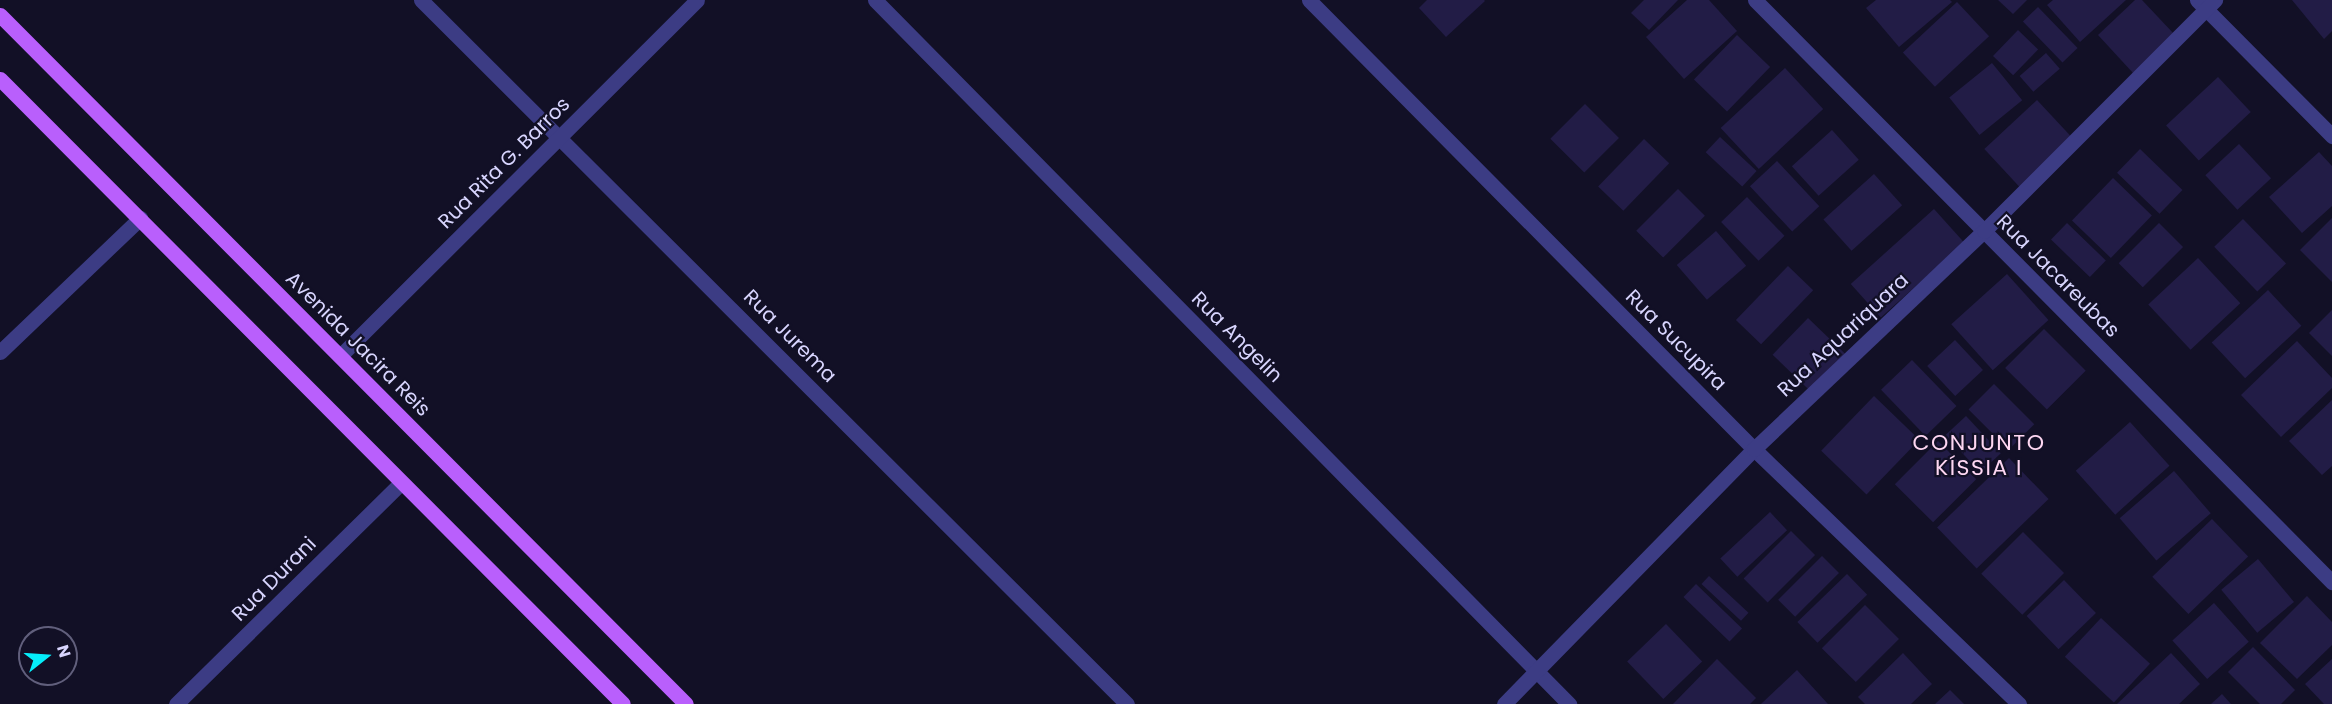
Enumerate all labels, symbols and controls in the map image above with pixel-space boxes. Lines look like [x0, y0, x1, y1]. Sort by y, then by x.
street label: Rua Rita G. Barros [433, 92, 575, 234]
street label: Rua Jacareubas [1992, 210, 2124, 342]
street label: Avenida Jacira Reis [281, 267, 435, 421]
street label: Rua Aquariquara [1773, 268, 1913, 402]
street label: Rua Jurema [739, 285, 841, 387]
street label: Rua Sucupira [1621, 285, 1731, 395]
street label: Rua Angelin [1187, 287, 1287, 387]
district label: CONJUNTO KÍSSIA I [1913, 429, 2045, 481]
street label: Rua Durani [227, 532, 321, 626]
north arrow [18, 626, 78, 686]
text: N [51, 642, 77, 660]

